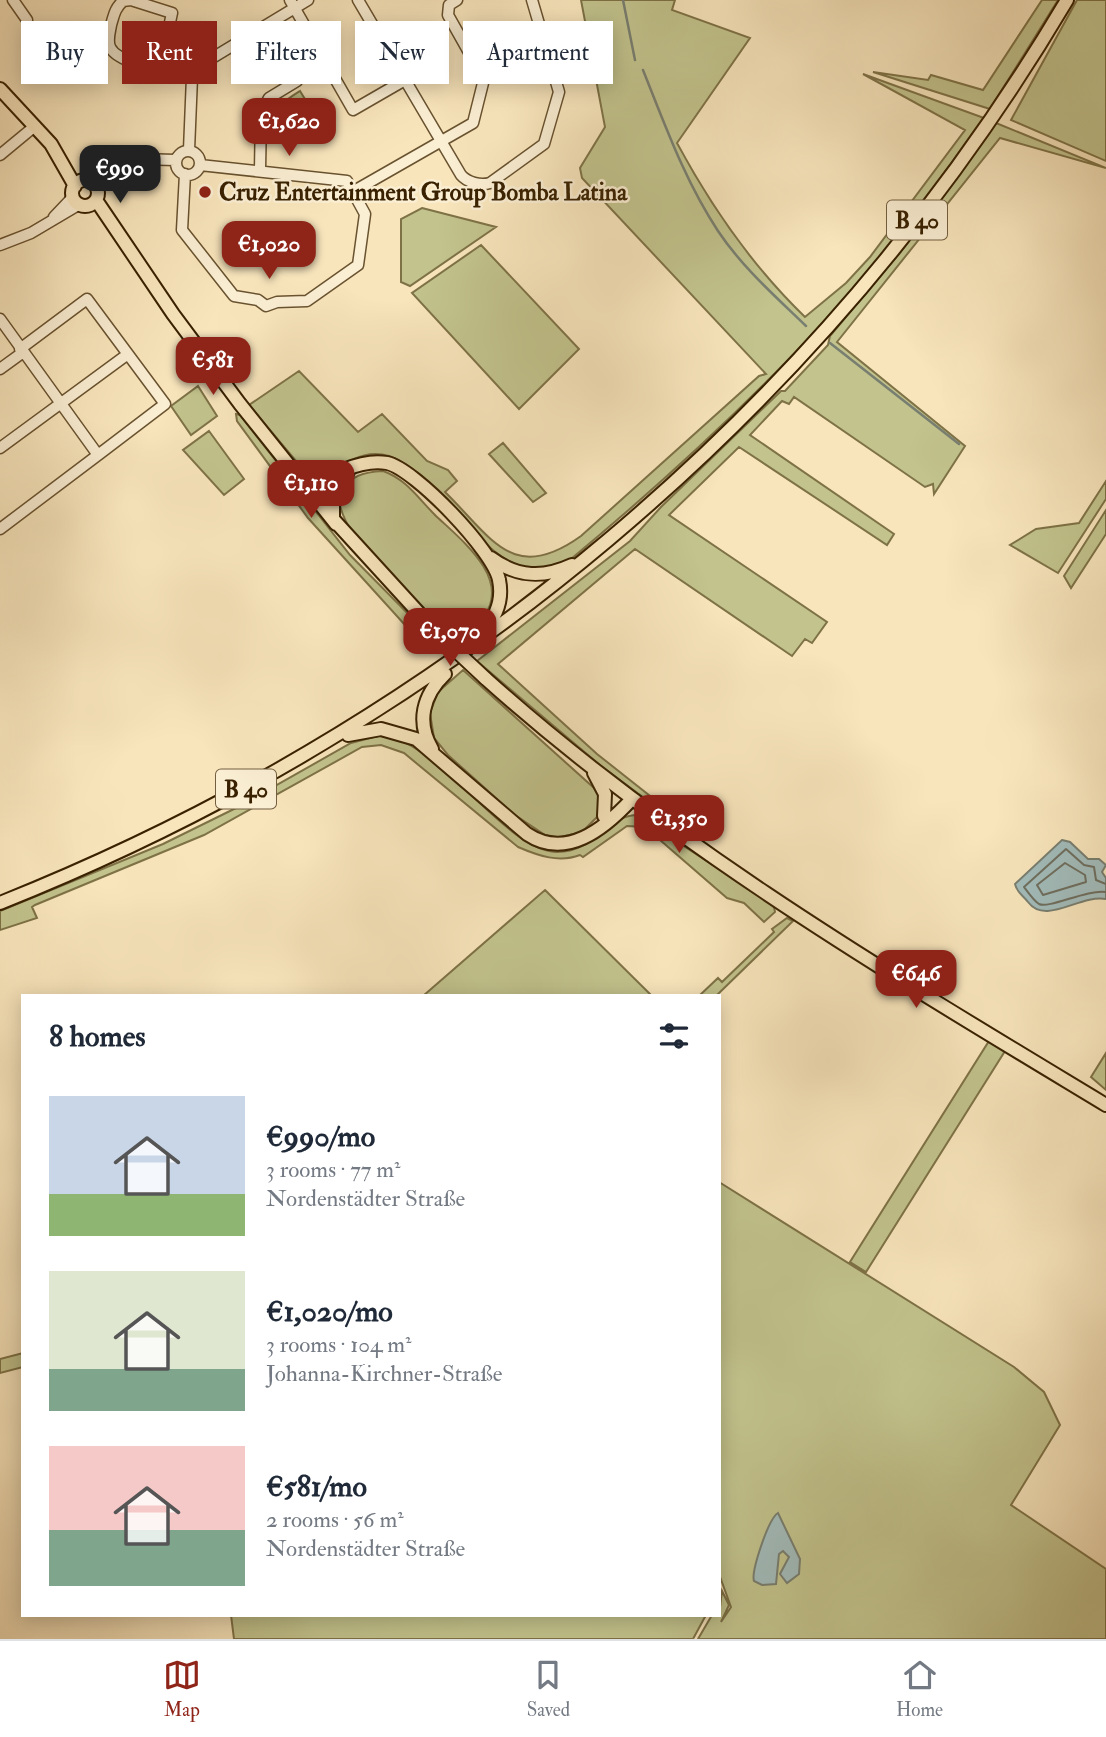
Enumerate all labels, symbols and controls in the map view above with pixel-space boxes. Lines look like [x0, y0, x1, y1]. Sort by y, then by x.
chip: Buy [21, 21, 108, 84]
chip: Rent [122, 21, 217, 84]
chip: Filters [231, 21, 341, 84]
chip: New [355, 21, 449, 84]
chip: Apartment [463, 21, 613, 84]
pin: €1,620 [232, 99, 346, 158]
text: €1,620 [258, 106, 320, 135]
pin: €990 [79, 146, 161, 205]
text: €990 [96, 153, 144, 182]
place label: Cruz Entertainment Group Bomba Latina [219, 177, 628, 208]
marker: Cruz Entertainment Group Bomba Latina [197, 184, 213, 200]
road number: B 40 [887, 200, 947, 240]
pin: €1,020 [212, 222, 326, 281]
text: €1,020 [238, 229, 300, 258]
pin: €581 [172, 338, 254, 397]
text: €581 [192, 345, 234, 374]
pin: €1,110 [254, 461, 368, 520]
text: €1,110 [283, 468, 339, 497]
pin: €1,070 [393, 608, 507, 668]
text: €1,070 [419, 616, 481, 645]
road number: B 40 [216, 769, 276, 808]
pin: €1,350 [622, 796, 736, 855]
text: €1,350 [650, 803, 708, 832]
pin: €646 [875, 950, 957, 1010]
text: €646 [891, 958, 941, 987]
icon: filters [655, 1017, 693, 1055]
text: 8 homes [49, 1018, 146, 1055]
text: €990/mo [266, 1118, 375, 1155]
icon: home [105, 1124, 189, 1208]
text: 3 rooms · 77 m² [266, 1155, 401, 1184]
text: Nordenstädter Straße [266, 1184, 465, 1213]
text: €1,020/mo [266, 1293, 393, 1330]
icon: home [105, 1299, 189, 1383]
text: 3 rooms · 104 m² [266, 1330, 412, 1359]
text: Johanna-Kirchner-Straße [266, 1359, 502, 1388]
text: €581/mo [266, 1468, 367, 1505]
icon: home [105, 1474, 189, 1558]
text: 2 rooms · 56 m² [266, 1505, 404, 1534]
text: Nordenstädter Straße [266, 1534, 465, 1563]
tab: Map [163, 1656, 201, 1722]
tab: Saved [527, 1656, 570, 1722]
tab: Home [896, 1656, 943, 1722]

